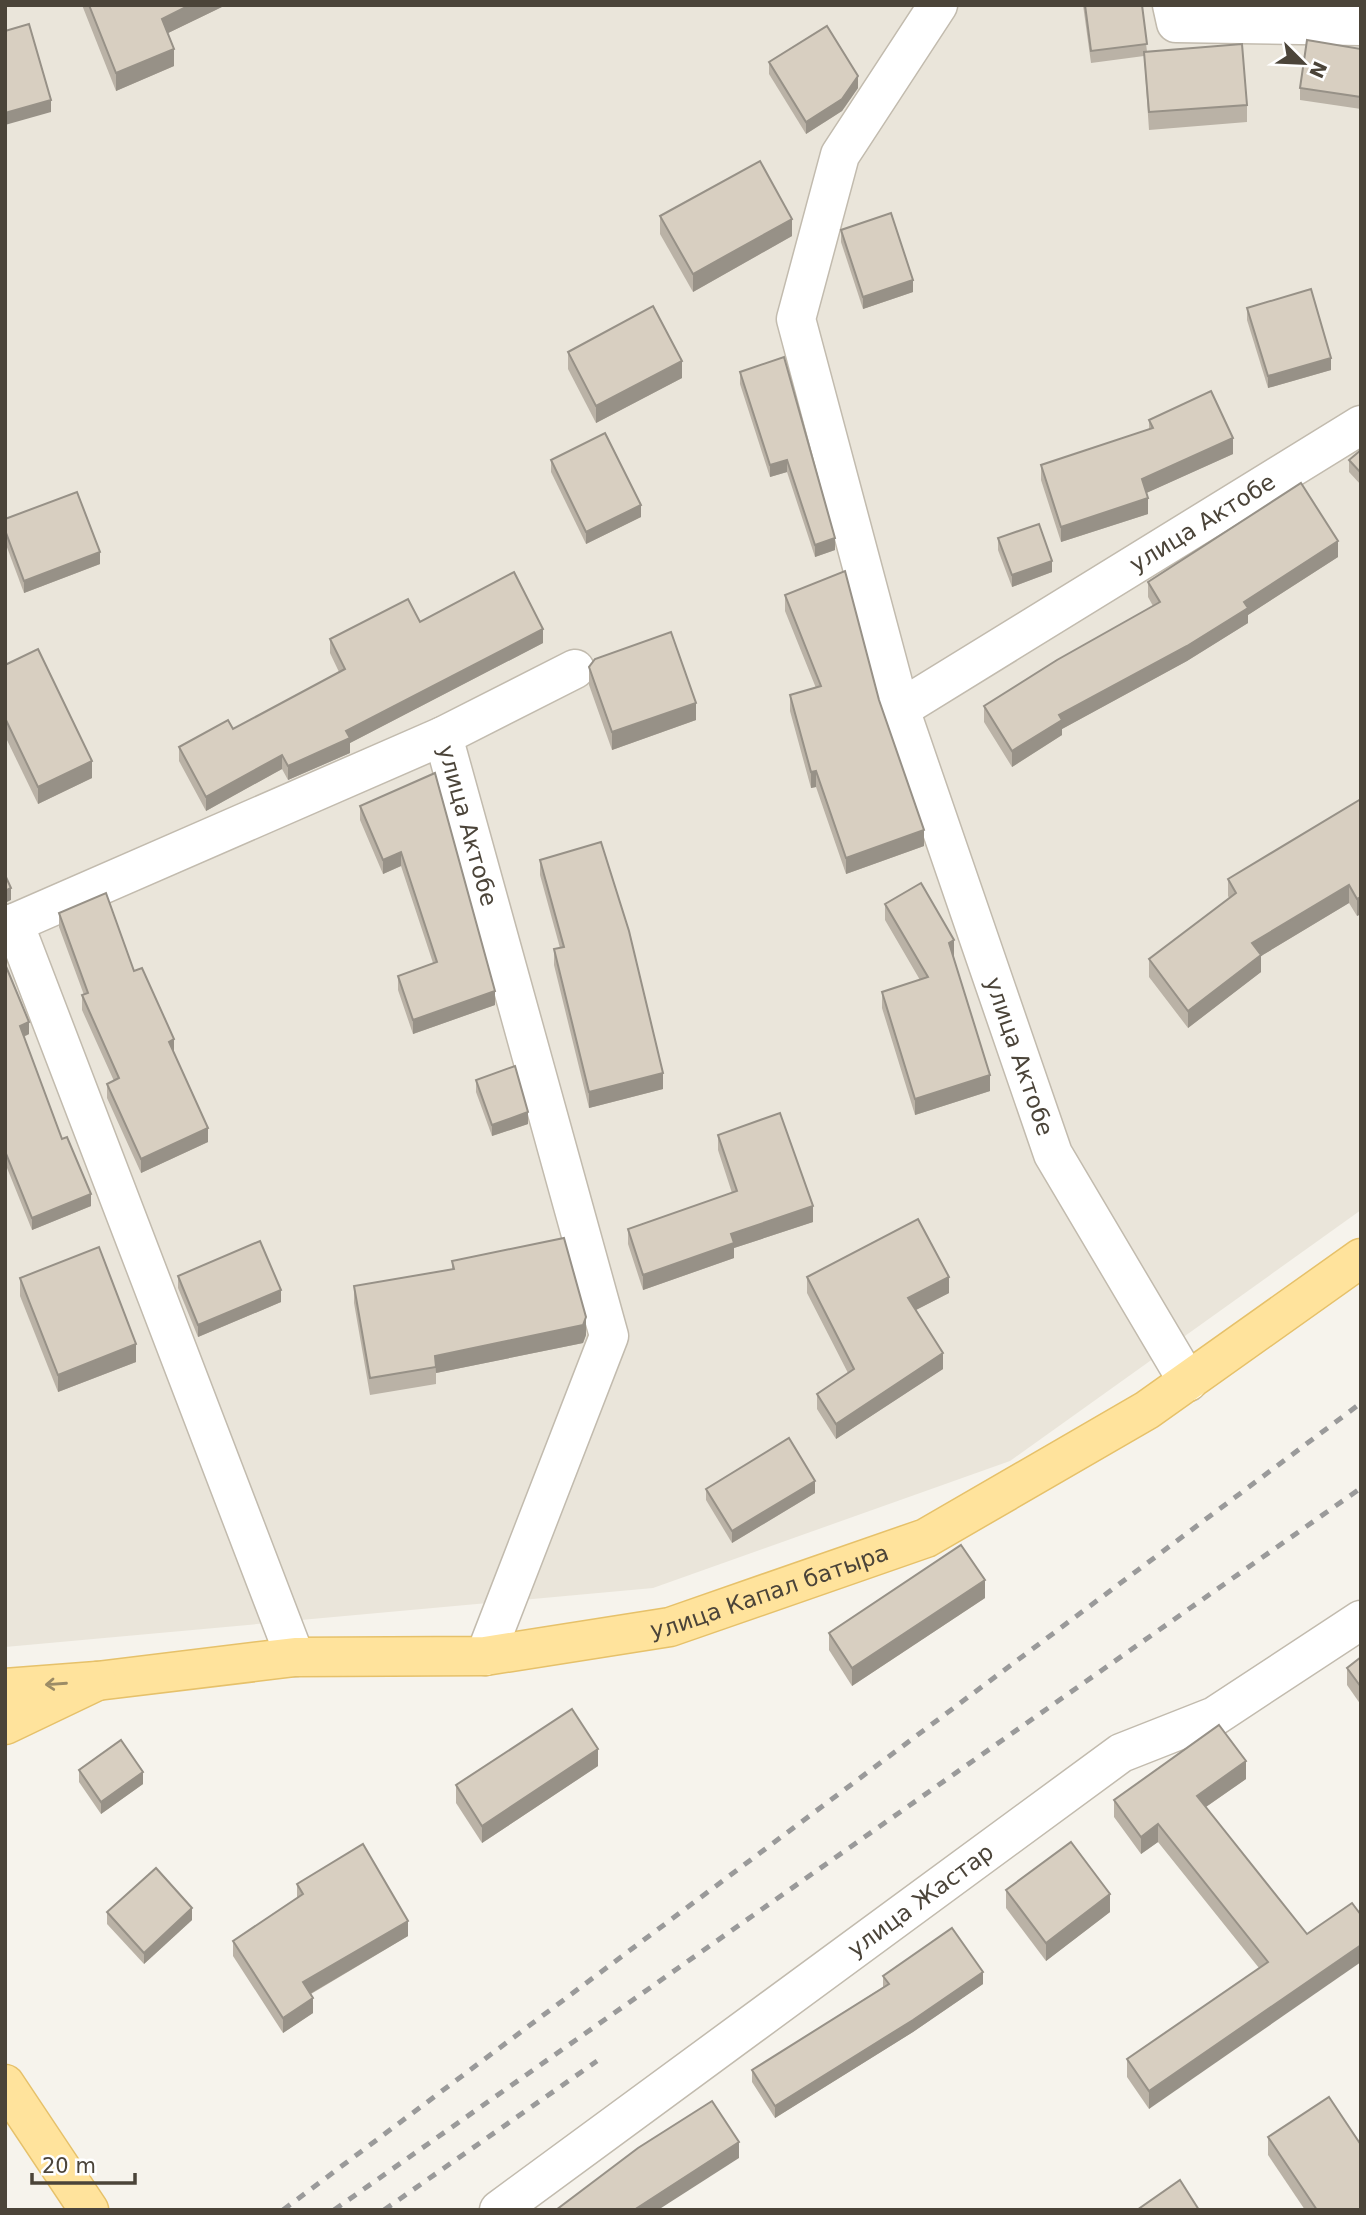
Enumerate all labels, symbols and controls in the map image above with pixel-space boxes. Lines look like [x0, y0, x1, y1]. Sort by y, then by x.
north arrow [1268, 28, 1338, 98]
text: N [1305, 58, 1332, 82]
street label: улица Актобе [1125, 468, 1280, 577]
street label: улица Актобе [433, 742, 502, 909]
street label: улица Актобе [980, 974, 1059, 1139]
street label: улица Капал батыра [648, 1539, 892, 1643]
one-way arrow [46, 1678, 68, 1691]
street label: улица Жастар [843, 1838, 998, 1962]
scale bar [32, 2142, 135, 2186]
text: 20 m [42, 2154, 96, 2178]

